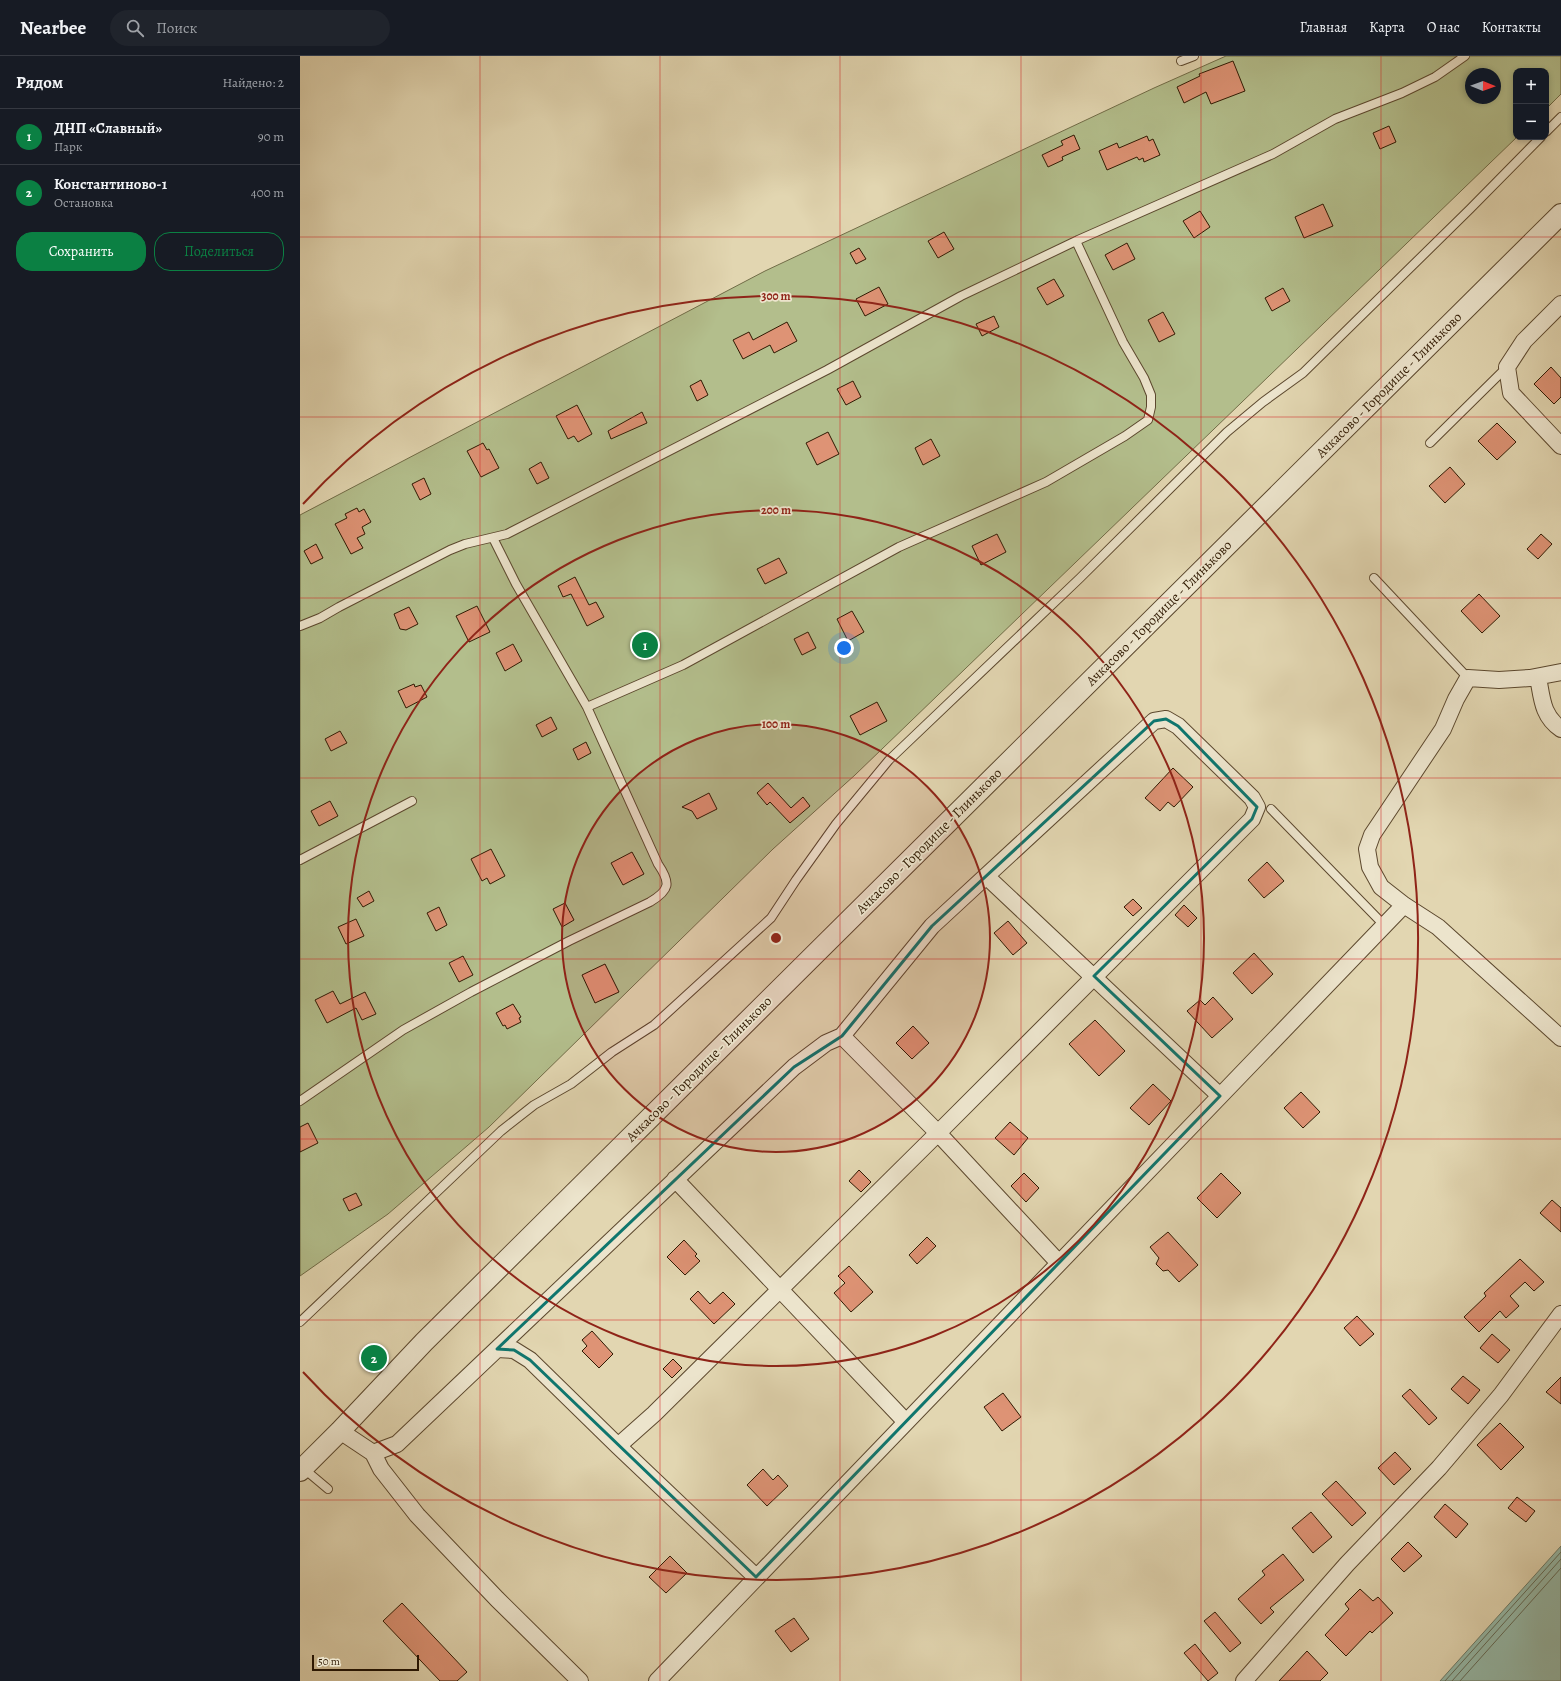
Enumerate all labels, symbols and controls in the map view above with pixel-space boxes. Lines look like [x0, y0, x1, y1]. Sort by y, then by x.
search box [110, 10, 390, 46]
text: Nearbee [20, 15, 86, 41]
icon: search [124, 17, 146, 39]
text: Поиск [156, 18, 197, 38]
text: Главная [1300, 18, 1347, 37]
text: Карта [1369, 18, 1405, 37]
text: О нас [1427, 18, 1460, 37]
text: Контакты [1482, 18, 1541, 37]
north arrow [1465, 68, 1501, 104]
map controls [1513, 68, 1549, 140]
button: + [1513, 68, 1549, 104]
text: Рядом [16, 71, 63, 94]
text: Найдено: 2 [223, 74, 284, 91]
button: − [1513, 104, 1549, 140]
text: ДНП «Славный» [54, 118, 162, 138]
text: 1 [27, 128, 31, 145]
text: 90 m [258, 128, 284, 145]
text: Парк [54, 138, 83, 155]
text: Константиново-1 [54, 174, 167, 194]
text: 2 [26, 184, 32, 201]
text: 400 m [251, 184, 284, 201]
text: Остановка [54, 194, 113, 211]
button: Сохранить [16, 232, 146, 271]
button: Поделиться [154, 232, 284, 271]
text: 300 m [761, 288, 791, 304]
street label: Ачкасово - Городище - Глиньково [1311, 308, 1466, 463]
text: 200 m [761, 502, 791, 518]
street label: Ачкасово - Городище - Глиньково [1081, 536, 1236, 691]
pin: 1 [632, 630, 658, 660]
your location [834, 638, 854, 658]
text: 100 m [762, 716, 790, 732]
street label: Ачкасово - Городище - Глиньково [851, 764, 1006, 919]
centre of rings [769, 931, 783, 945]
street label: Ачкасово - Городище - Глиньково [621, 992, 776, 1147]
pin: 2 [361, 1343, 387, 1373]
scale bar [312, 1653, 419, 1672]
text: 50 m [318, 1654, 340, 1669]

